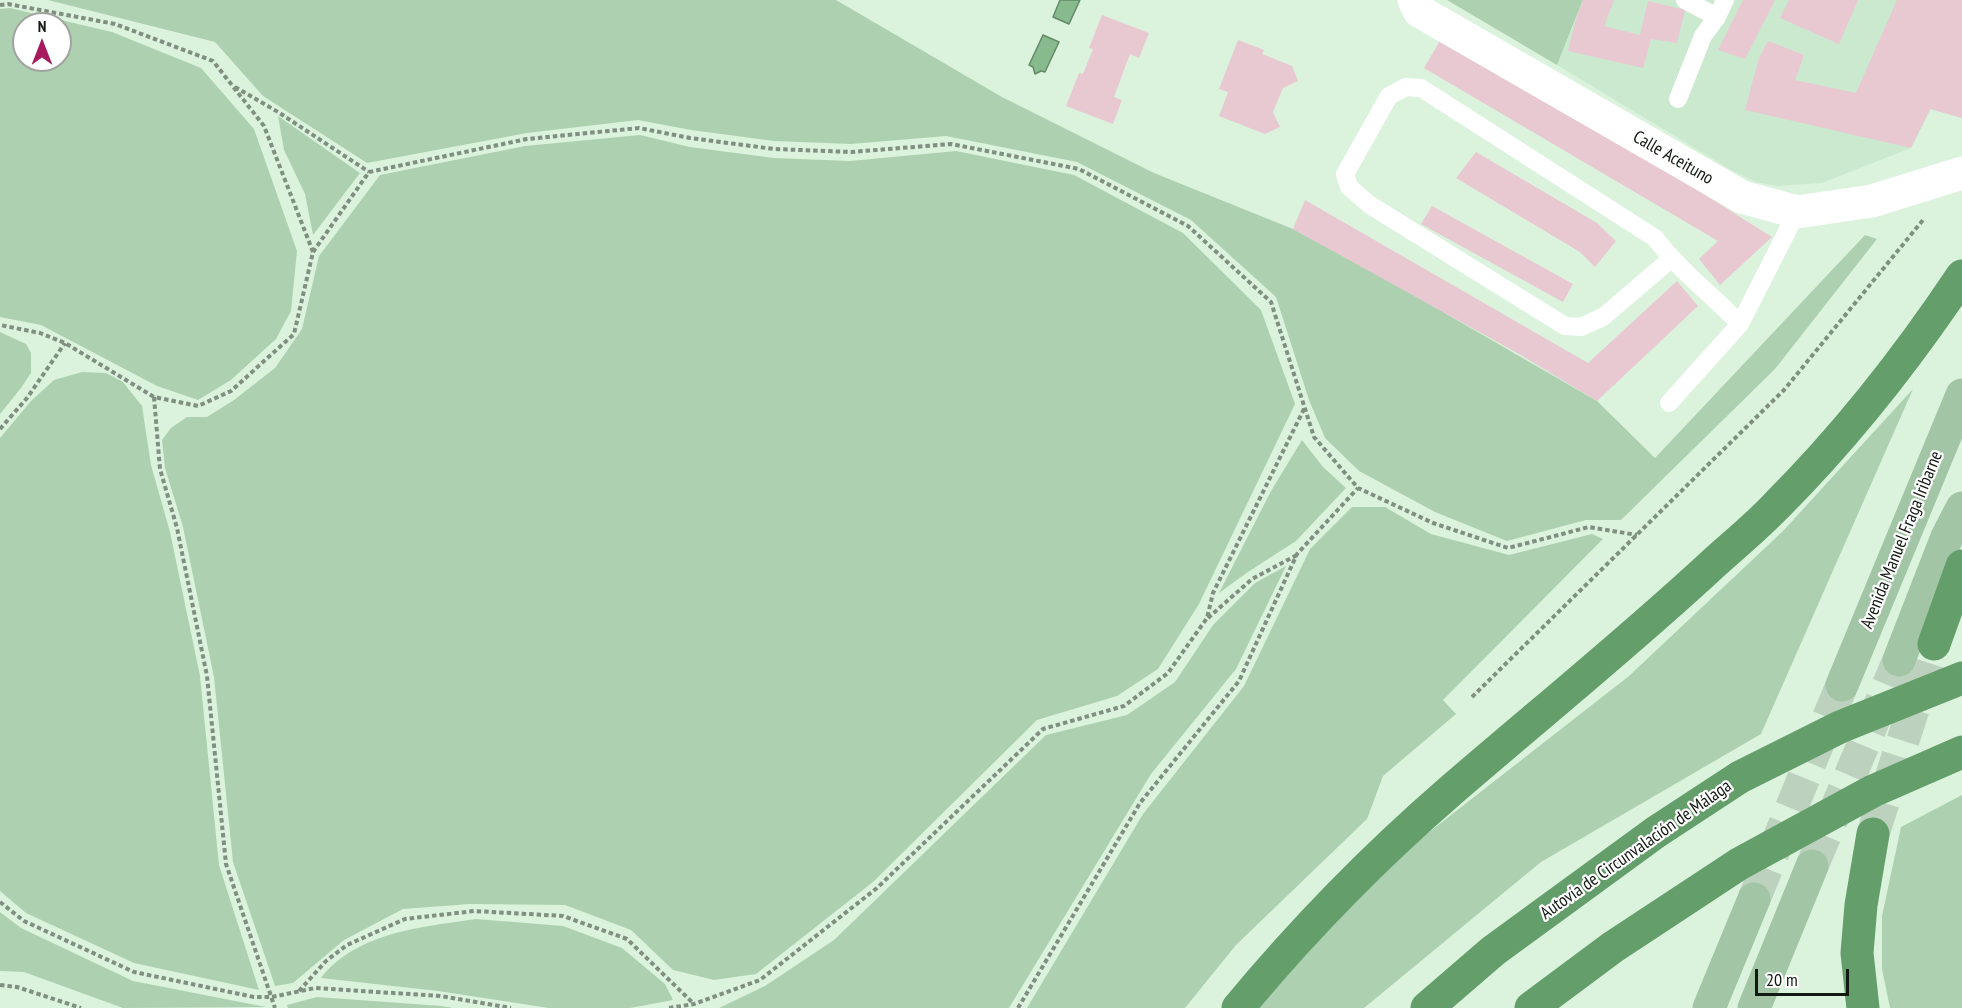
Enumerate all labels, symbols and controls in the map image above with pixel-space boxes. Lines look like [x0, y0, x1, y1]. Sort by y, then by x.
north arrow [12, 12, 72, 72]
text: N [38, 16, 46, 36]
street label: Calle Aceituno [1629, 126, 1717, 190]
street label: Avenida Manuel Fraga Iribarne [1856, 448, 1948, 632]
street label: Autovía de Circunvalación de Málaga [1536, 776, 1736, 924]
scale bar [1758, 957, 1852, 995]
text: 20 m [1766, 968, 1798, 991]

